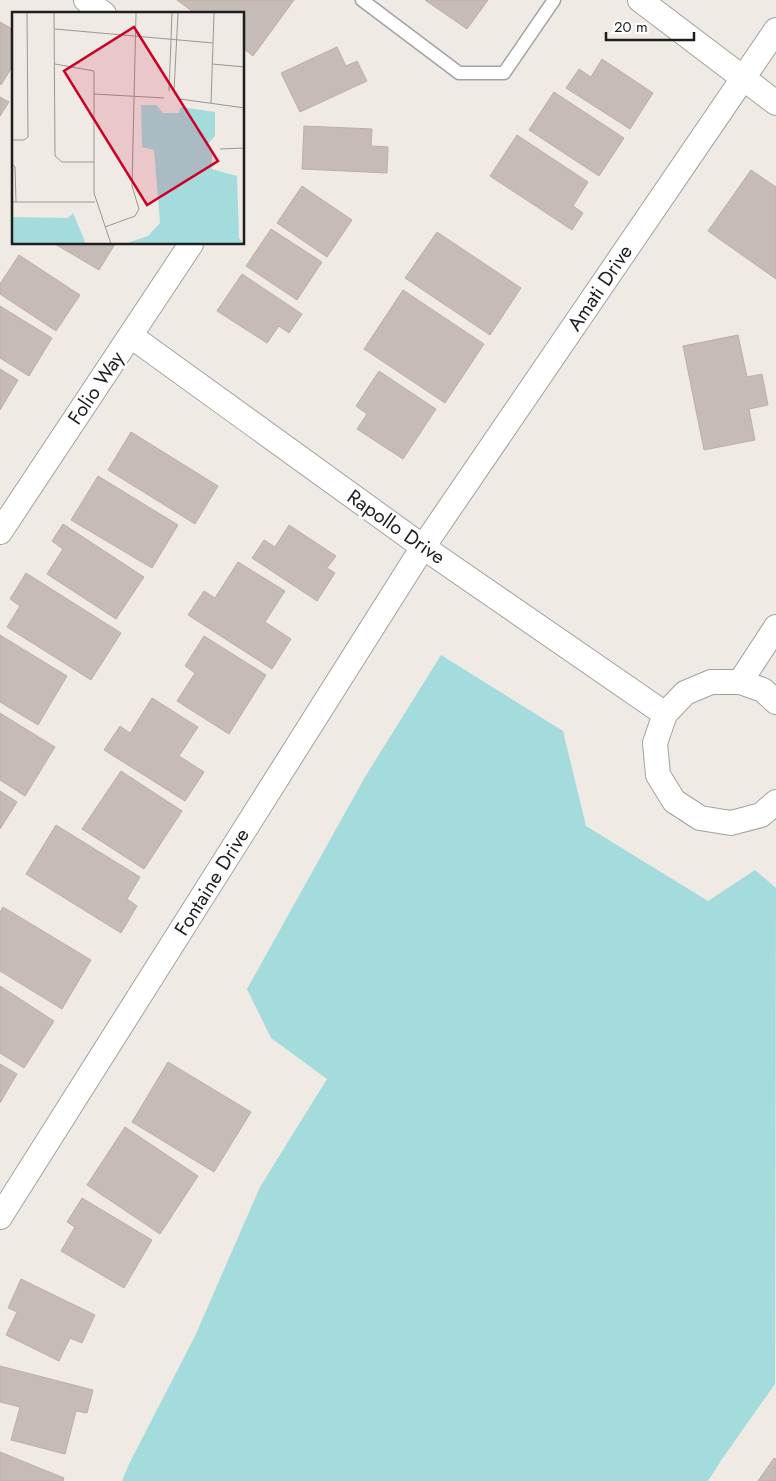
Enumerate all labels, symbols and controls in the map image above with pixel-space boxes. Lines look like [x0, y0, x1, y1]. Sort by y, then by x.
scale bar [606, 10, 694, 42]
inset map [12, 12, 245, 245]
text: 20 m [614, 16, 648, 38]
street label: Amati Drive [560, 239, 640, 337]
street label: Folio Way [61, 345, 131, 431]
street label: Rapollo Drive [341, 483, 451, 571]
street label: Fontaine Drive [167, 823, 257, 941]

